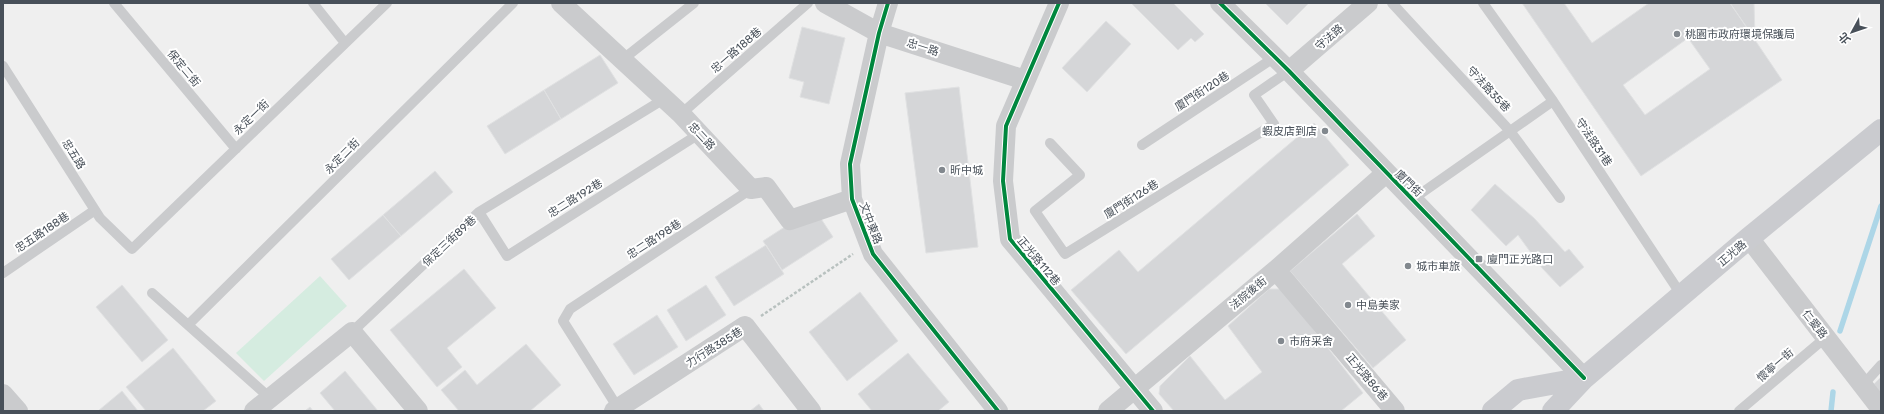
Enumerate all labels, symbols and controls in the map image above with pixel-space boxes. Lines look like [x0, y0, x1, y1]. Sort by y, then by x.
north arrow [1832, 12, 1872, 52]
street label: 守法路 [1313, 22, 1346, 53]
street label: 忠一路188巷 [708, 25, 764, 76]
place label: 桃園市政府環境保護局 [1685, 28, 1795, 41]
marker: 桃園市政府環境保護局 [1672, 29, 1682, 39]
text: 北 [1836, 30, 1853, 46]
street label: 忠一路 [905, 36, 941, 59]
street label: 保定二街 [164, 47, 203, 89]
street label: 守法路35巷 [1464, 64, 1513, 115]
street label: 廈門街120巷 [1173, 69, 1232, 114]
street label: 永定一街 [231, 97, 272, 137]
street label: 守法路31巷 [1573, 116, 1614, 169]
street label: 忠二路 [686, 120, 718, 153]
place label: 蝦皮店到店 [1262, 125, 1317, 138]
marker: 蝦皮店到店 [1320, 126, 1330, 136]
street label: 永定二街 [322, 136, 363, 177]
street label: 忠五路 [59, 137, 88, 172]
place label: 昕中城 [950, 164, 983, 177]
marker: 昕中城 [937, 165, 947, 175]
street label: 廈門街 [1392, 167, 1425, 199]
street label: 忠二路192巷 [546, 177, 605, 220]
street label: 廈門街126巷 [1102, 178, 1161, 221]
street label: 文中東路 [857, 200, 884, 246]
street label: 忠五路188巷 [13, 209, 72, 255]
street label: 保定三街89巷 [420, 213, 479, 269]
street label: 忠二路198巷 [625, 217, 684, 262]
street label: 正光路112巷 [1014, 234, 1063, 288]
street label: 正光路 [1716, 238, 1749, 269]
place label: 廈門正光路口 [1487, 253, 1553, 266]
marker: 廈門正光路口 [1474, 254, 1484, 264]
place label: 城市車旅 [1416, 260, 1460, 273]
marker: 城市車旅 [1403, 261, 1413, 271]
street label: 法院後街 [1227, 274, 1269, 313]
place label: 中島美家 [1356, 299, 1400, 312]
marker: 中島美家 [1343, 300, 1353, 310]
street label: 仁愛路 [1799, 307, 1830, 341]
street label: 力行路385巷 [684, 325, 745, 370]
place label: 市府采舍 [1289, 335, 1333, 348]
marker: 市府采舍 [1276, 336, 1286, 346]
street label: 懷寧一街 [1754, 346, 1796, 385]
street label: 正光路86巷 [1343, 351, 1390, 404]

